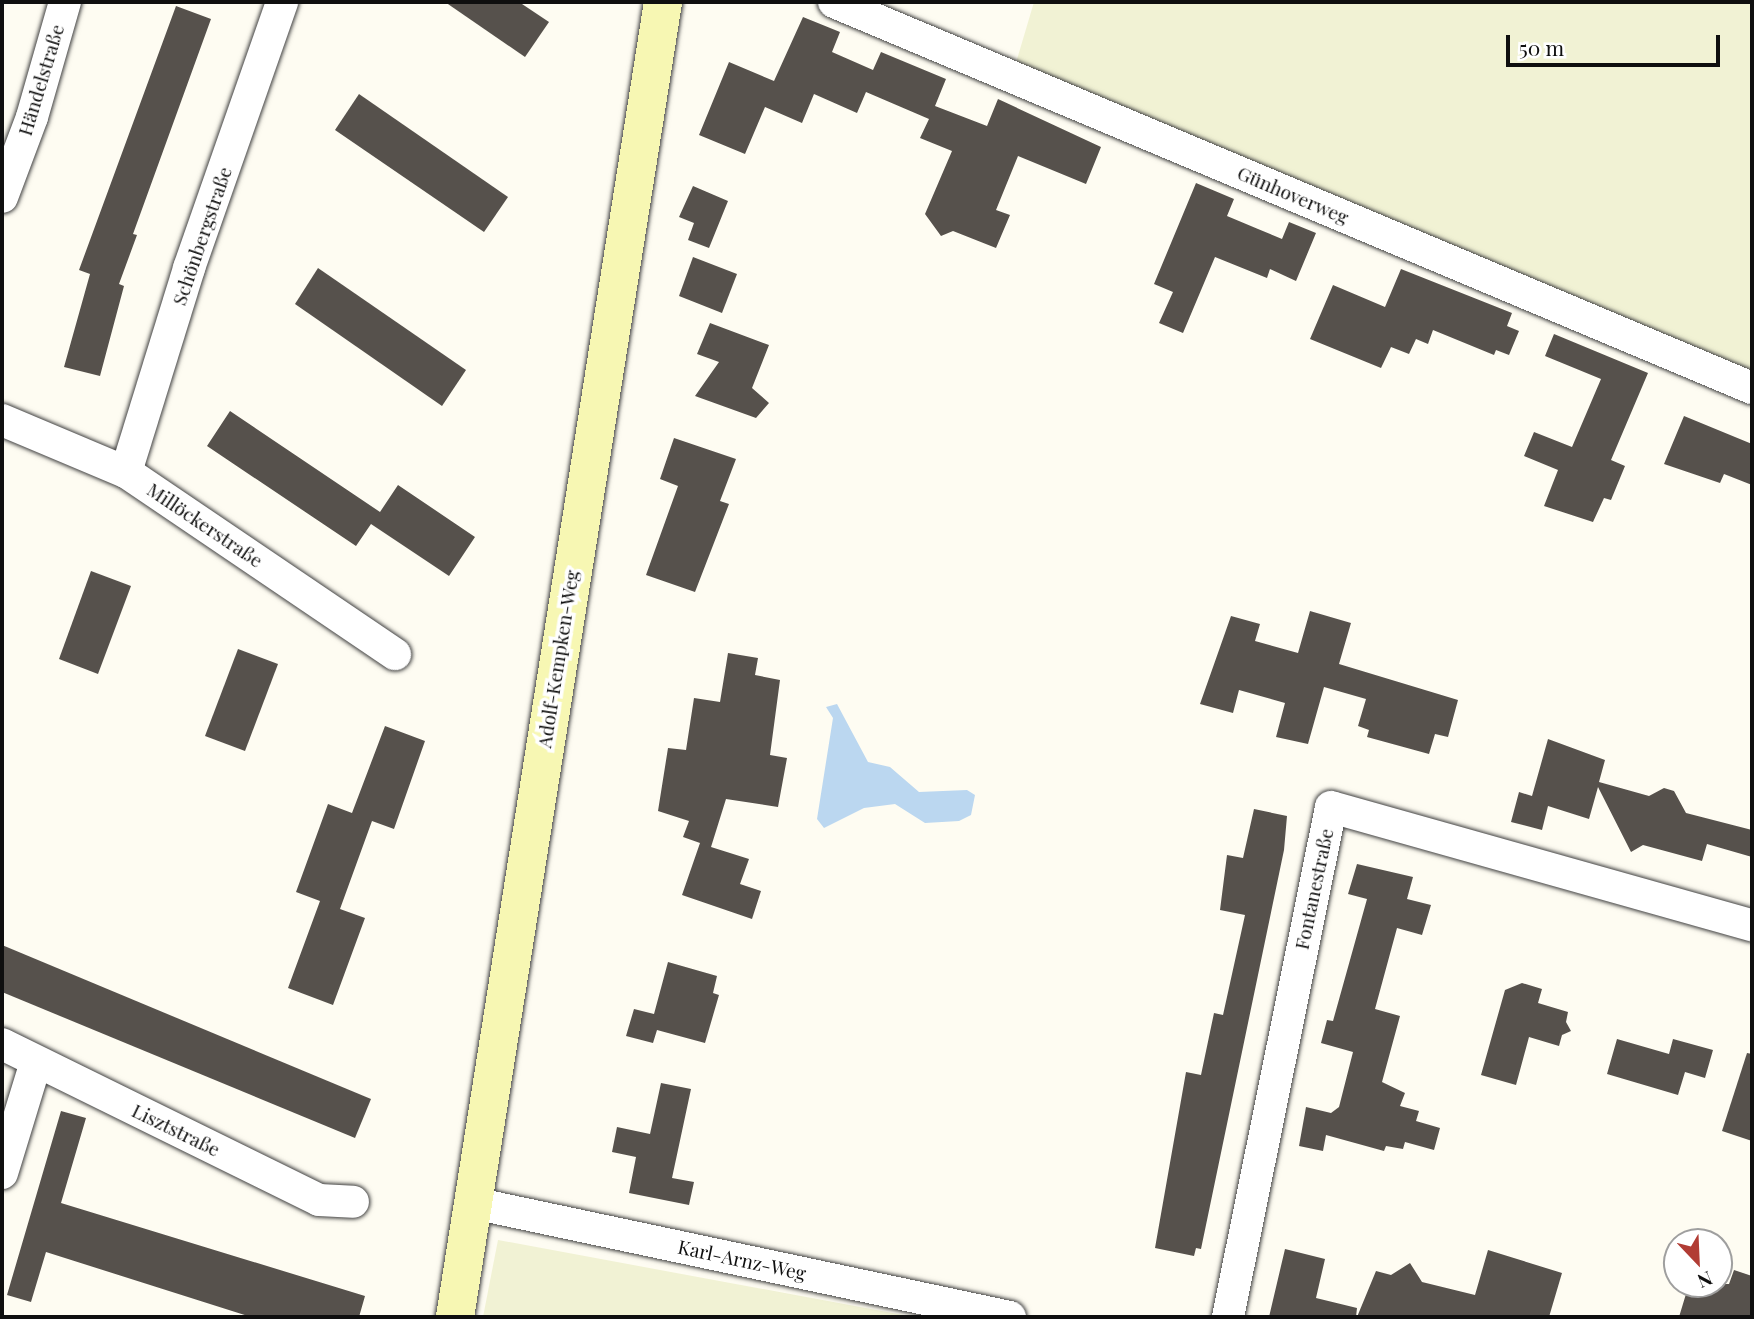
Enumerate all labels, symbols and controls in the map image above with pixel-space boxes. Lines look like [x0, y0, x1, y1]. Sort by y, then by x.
scale bar [1509, 21, 1722, 65]
street label: Händelstraße [13, 22, 69, 138]
text: 50 m [1519, 33, 1564, 61]
street label: Günhoverweg [1234, 161, 1352, 229]
street label: Schönbergstraße [168, 164, 236, 308]
street label: Millöckerstraße [143, 478, 267, 572]
street label: Adolf-Kempken-Weg [533, 569, 583, 749]
street label: Fontanestraße [1290, 826, 1338, 952]
street label: Lisztstraße [128, 1099, 224, 1161]
north arrow [1663, 1228, 1733, 1298]
street label: Karl-Arnz-Weg [676, 1235, 808, 1285]
text: N [1694, 1266, 1717, 1295]

